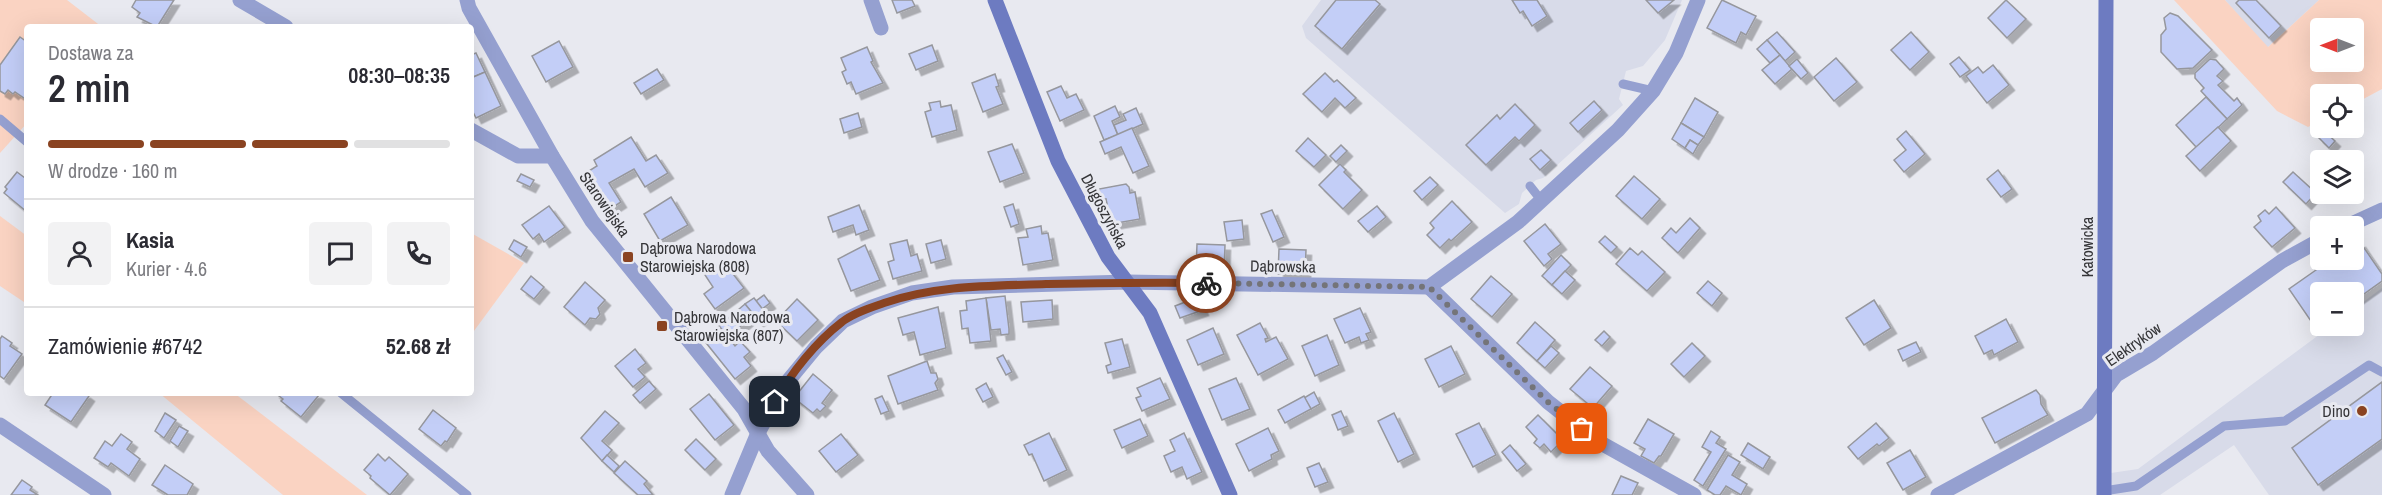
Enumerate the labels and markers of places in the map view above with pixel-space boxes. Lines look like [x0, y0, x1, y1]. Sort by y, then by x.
place label: Dąbrowa Narodowa Starowiejska (808) [640, 237, 757, 277]
marker: Dąbrowa Narodowa Starowiejska (808) [621, 250, 635, 264]
place label: Dąbrowa Narodowa Starowiejska (807) [674, 306, 791, 346]
marker: Dąbrowa Narodowa Starowiejska (807) [655, 319, 669, 333]
pin [749, 376, 800, 427]
place label: Dino [2322, 400, 2350, 422]
pin [1556, 403, 1607, 454]
marker: Dino [2355, 404, 2369, 418]

